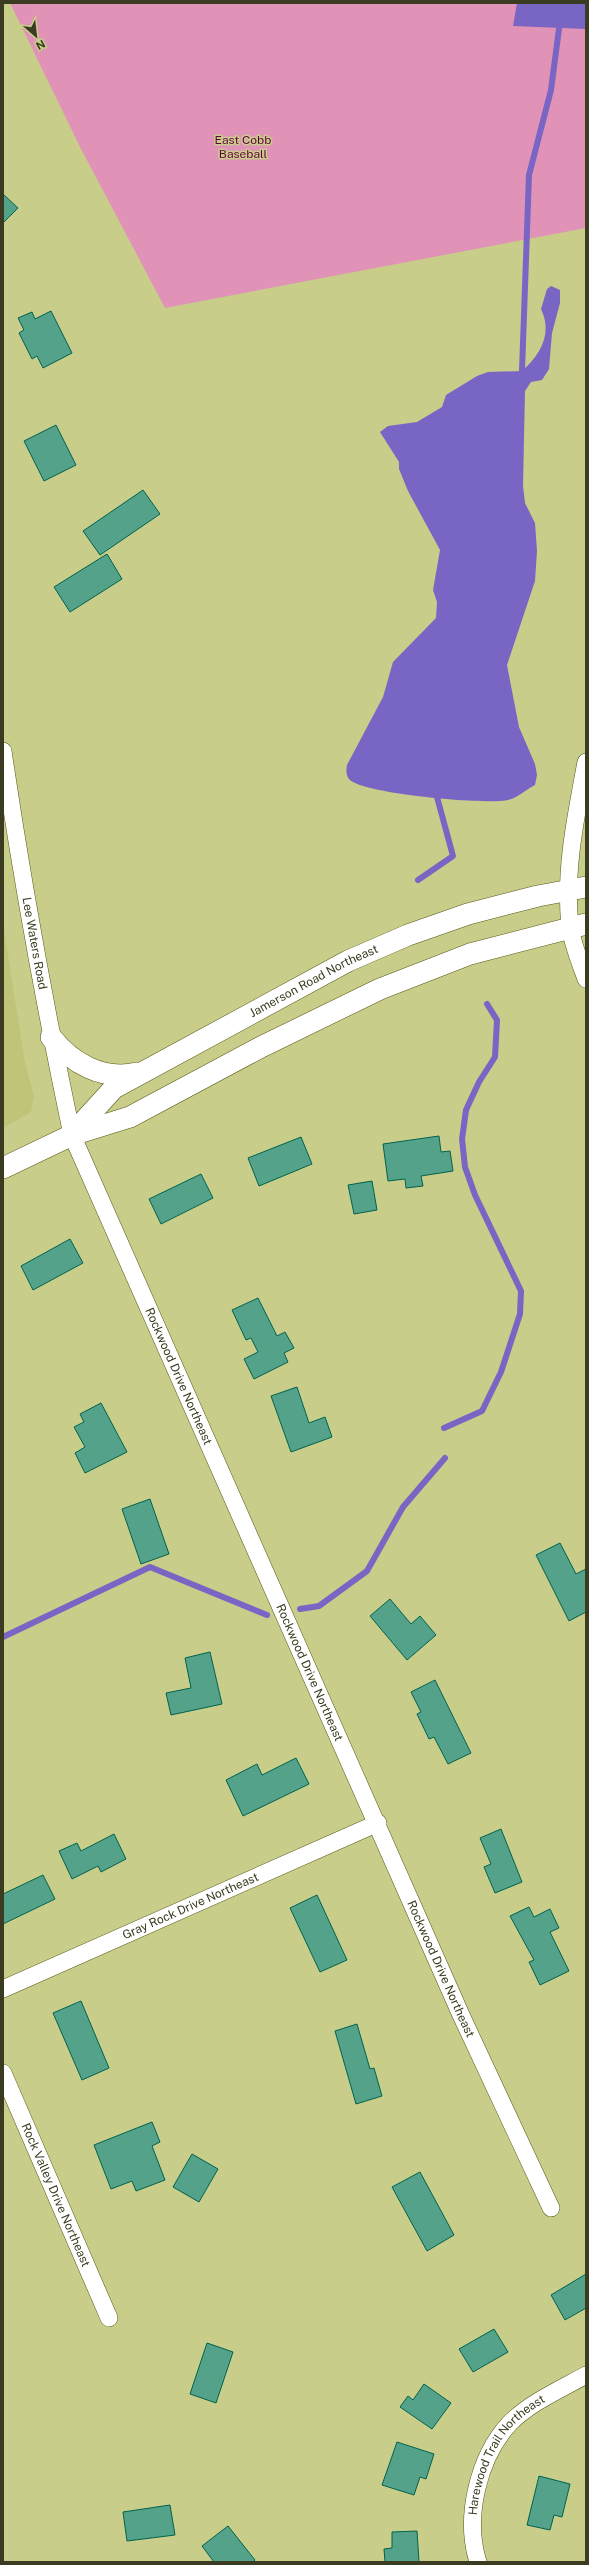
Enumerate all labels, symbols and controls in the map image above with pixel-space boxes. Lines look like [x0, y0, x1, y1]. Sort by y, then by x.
north arrow [16, 16, 56, 56]
text: N [34, 38, 47, 52]
park label: East Cobb Baseball [215, 133, 271, 161]
street label: Lee Waters Road [19, 896, 50, 991]
street label: Jamerson Road Northeast [247, 942, 380, 1020]
street label: Rockwood Drive Northeast [142, 1306, 215, 1447]
street label: Rockwood Drive Northeast [273, 1602, 346, 1744]
street label: Gray Rock Drive Northeast [120, 1870, 261, 1942]
street label: Rockwood Drive Northeast [404, 1898, 478, 2040]
street label: Rock Valley Drive Northeast [19, 2121, 93, 2269]
street label: Harewood Trail Northeast [466, 2392, 548, 2516]

